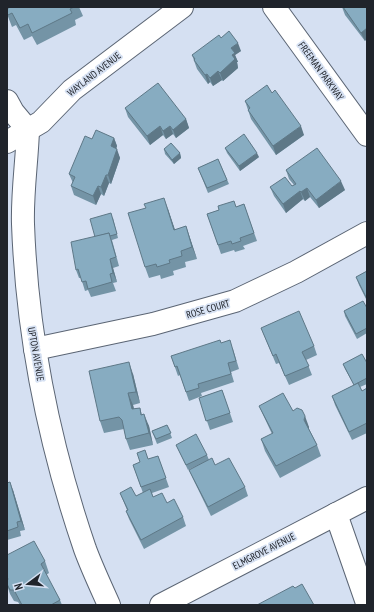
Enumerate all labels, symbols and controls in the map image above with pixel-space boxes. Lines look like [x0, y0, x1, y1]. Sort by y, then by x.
street label: FREEMAN PARKWAY [295, 39, 347, 103]
street label: WAYLAND AVENUE [64, 49, 124, 99]
street label: ROSE COURT [185, 296, 232, 321]
street label: UPTON AVENUE [25, 326, 47, 382]
street label: ELMGROVE AVENUE [231, 530, 297, 572]
north arrow [8, 564, 48, 604]
text: N [11, 582, 26, 592]

